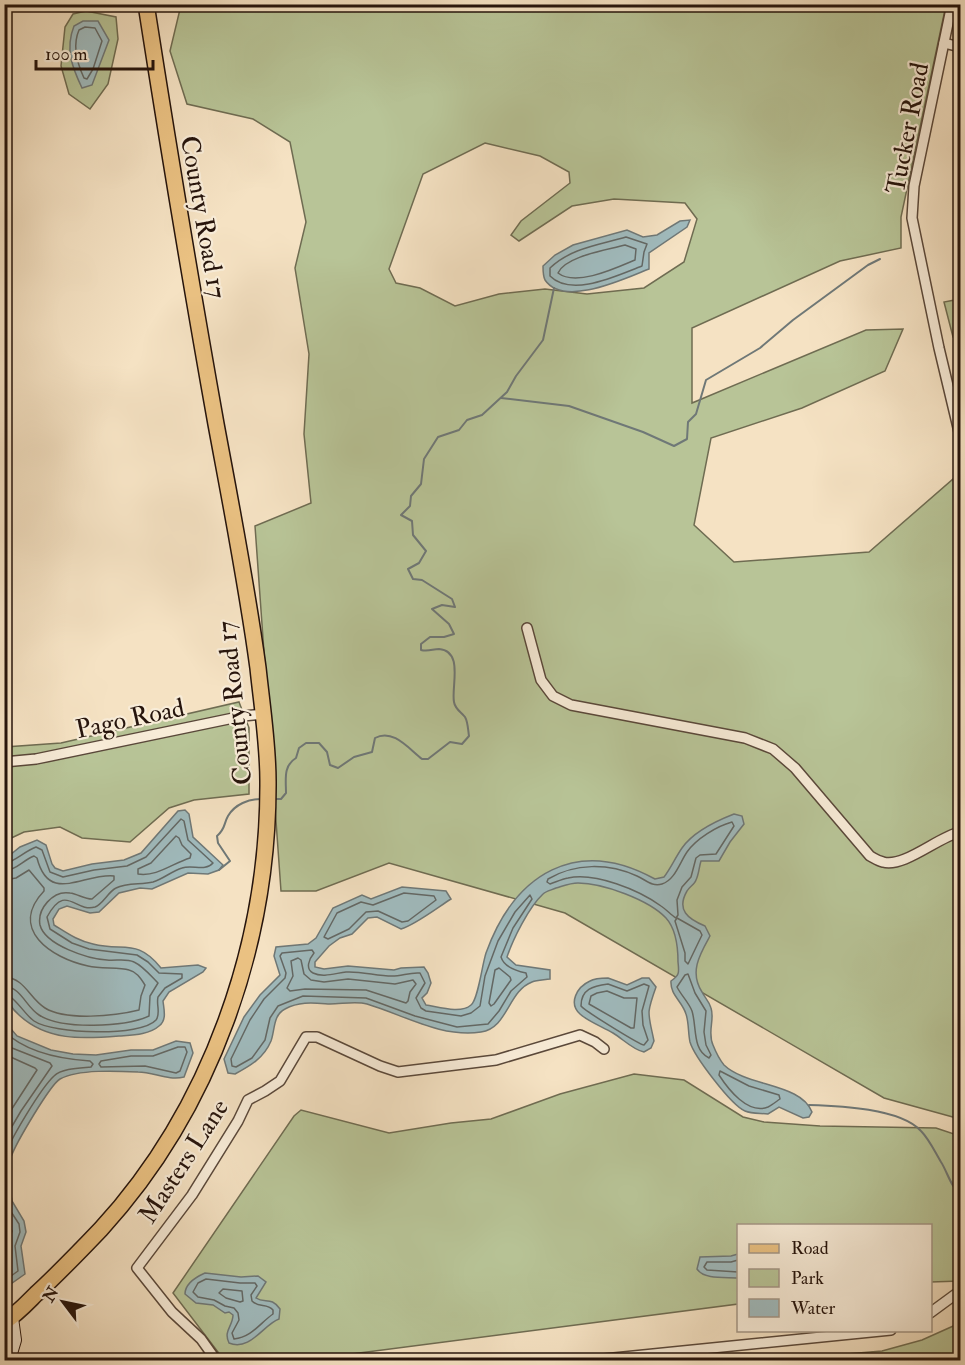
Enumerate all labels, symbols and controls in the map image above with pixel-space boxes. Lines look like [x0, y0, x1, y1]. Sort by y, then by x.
scale bar [36, 33, 153, 71]
text: 100 m [45, 43, 88, 66]
street label: Tucker Road [880, 60, 936, 197]
street label: County Road 17 [173, 133, 233, 301]
street label: County Road 17 [210, 619, 260, 786]
street label: Pago Road [73, 692, 188, 746]
street label: Masters Lane [132, 1093, 236, 1230]
legend [737, 1224, 932, 1332]
text: Road [791, 1237, 829, 1260]
text: Park [791, 1267, 824, 1290]
north arrow [33, 1272, 93, 1332]
text: N [38, 1283, 64, 1307]
text: Water [790, 1297, 835, 1320]

